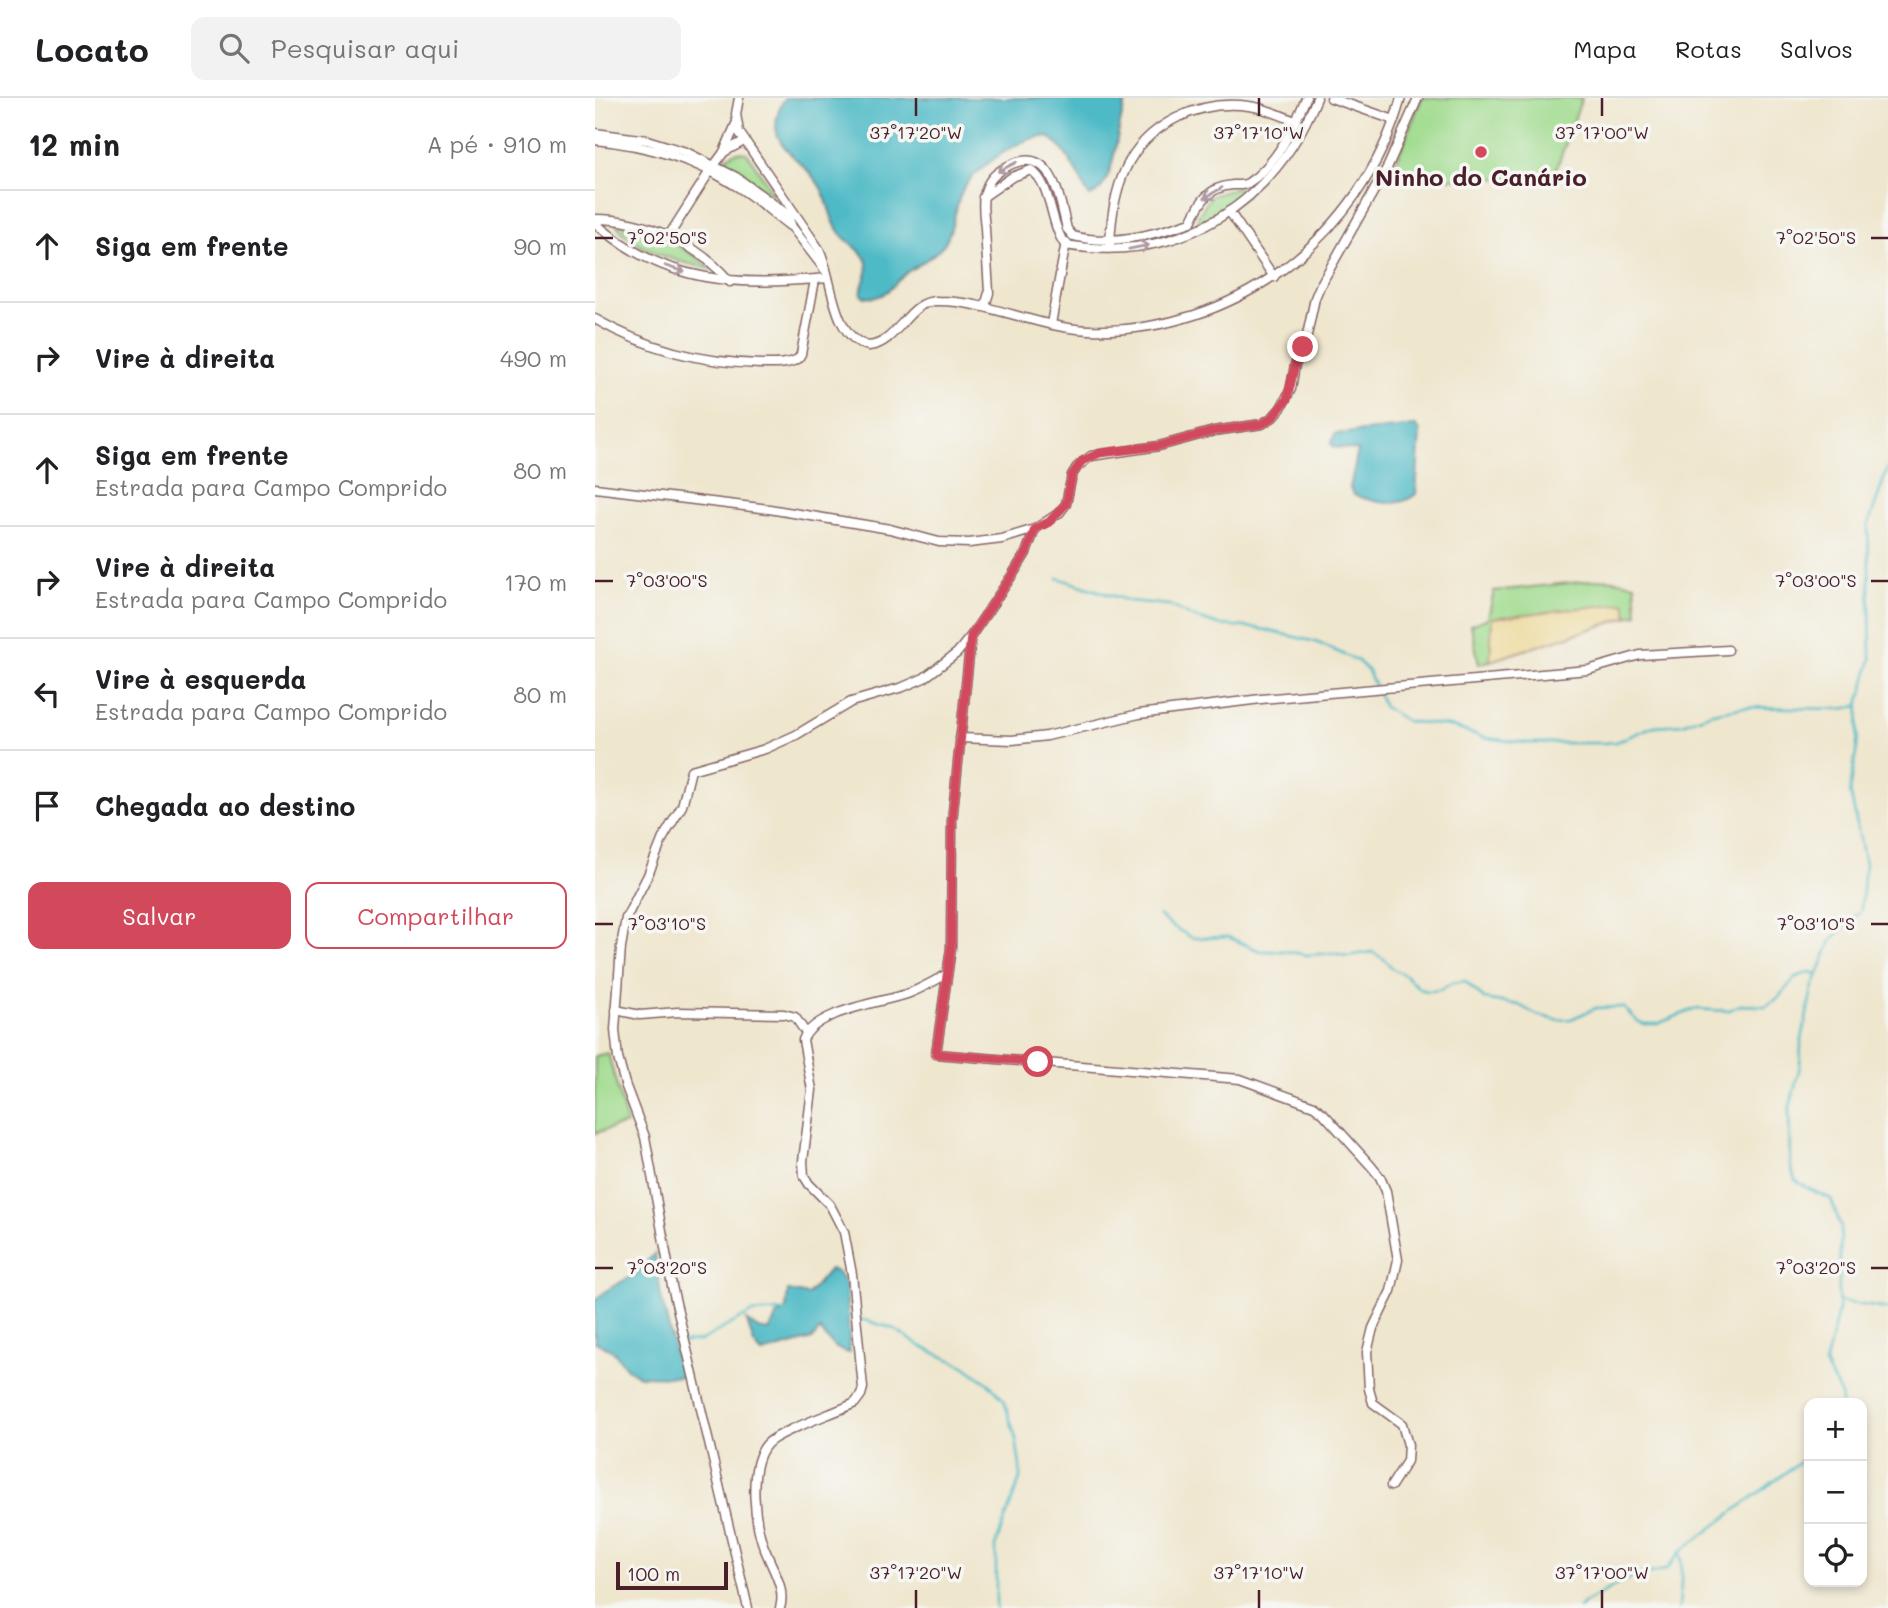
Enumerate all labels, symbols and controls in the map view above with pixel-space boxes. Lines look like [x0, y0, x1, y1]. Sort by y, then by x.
search box [191, 17, 681, 80]
text: Locato [35, 27, 149, 70]
icon: search [215, 29, 253, 67]
text: Pesquisar aqui [271, 31, 460, 65]
text: Mapa [1573, 33, 1637, 64]
text: Rotas [1675, 33, 1742, 64]
text: Salvos [1780, 33, 1853, 64]
text: 37°17'20"W [870, 120, 962, 144]
text: 37°17'10"W [1214, 120, 1304, 144]
text: 37°17'00"W [1555, 120, 1649, 144]
text: 12 min [28, 124, 120, 164]
text: A pé · 910 m [427, 129, 567, 159]
marker: Ninho do Canário [1473, 144, 1489, 160]
one-way arrow [997, 161, 1018, 175]
place label: Ninho do Canário [1375, 161, 1587, 192]
one-way arrow [1203, 186, 1223, 200]
text: 7°02'50"S [627, 225, 707, 249]
text: 7°02'50"S [1776, 225, 1856, 249]
icon: ahead [28, 227, 66, 265]
text: Siga em frente [95, 229, 289, 263]
text: 90 m [514, 231, 567, 261]
one-way arrow [1127, 240, 1150, 253]
one-way arrow [663, 264, 685, 276]
route end [1287, 331, 1318, 362]
icon: right [28, 339, 66, 377]
text: Vire à direita [95, 341, 275, 375]
text: 490 m [500, 343, 567, 373]
text: Siga em frente [95, 438, 289, 472]
icon: ahead [28, 451, 66, 489]
text: 80 m [513, 455, 567, 485]
text: Estrada para Campo Comprido [95, 472, 447, 502]
text: Vire à direita [95, 550, 275, 584]
icon: right [28, 563, 66, 601]
text: 170 m [504, 567, 567, 597]
text: 7°03'00"S [626, 568, 708, 592]
text: 7°03'00"S [1775, 568, 1857, 592]
text: Estrada para Campo Comprido [95, 584, 447, 614]
text: Vire à esquerda [95, 662, 306, 696]
icon: left [28, 675, 66, 713]
text: 80 m [513, 679, 567, 709]
text: Estrada para Campo Comprido [95, 696, 447, 726]
icon: arrive [28, 787, 66, 825]
text: Chegada ao destino [95, 789, 355, 823]
button: Salvar [28, 882, 291, 949]
button: Compartilhar [305, 882, 567, 949]
text: 7°03'10"S [628, 911, 706, 935]
text: 7°03'10"S [1777, 911, 1855, 935]
route start [1022, 1046, 1053, 1077]
text: 7°03'20"S [627, 1255, 707, 1279]
text: 7°03'20"S [1776, 1255, 1856, 1279]
map controls [1804, 1398, 1867, 1587]
button: + [1804, 1398, 1867, 1461]
button: − [1804, 1461, 1867, 1524]
button: locate [1804, 1524, 1867, 1587]
scale bar [616, 1559, 728, 1591]
text: 37°17'20"W [870, 1560, 962, 1584]
text: 37°17'10"W [1214, 1560, 1304, 1584]
text: 37°17'00"W [1555, 1560, 1649, 1584]
text: 100 m [627, 1561, 680, 1586]

